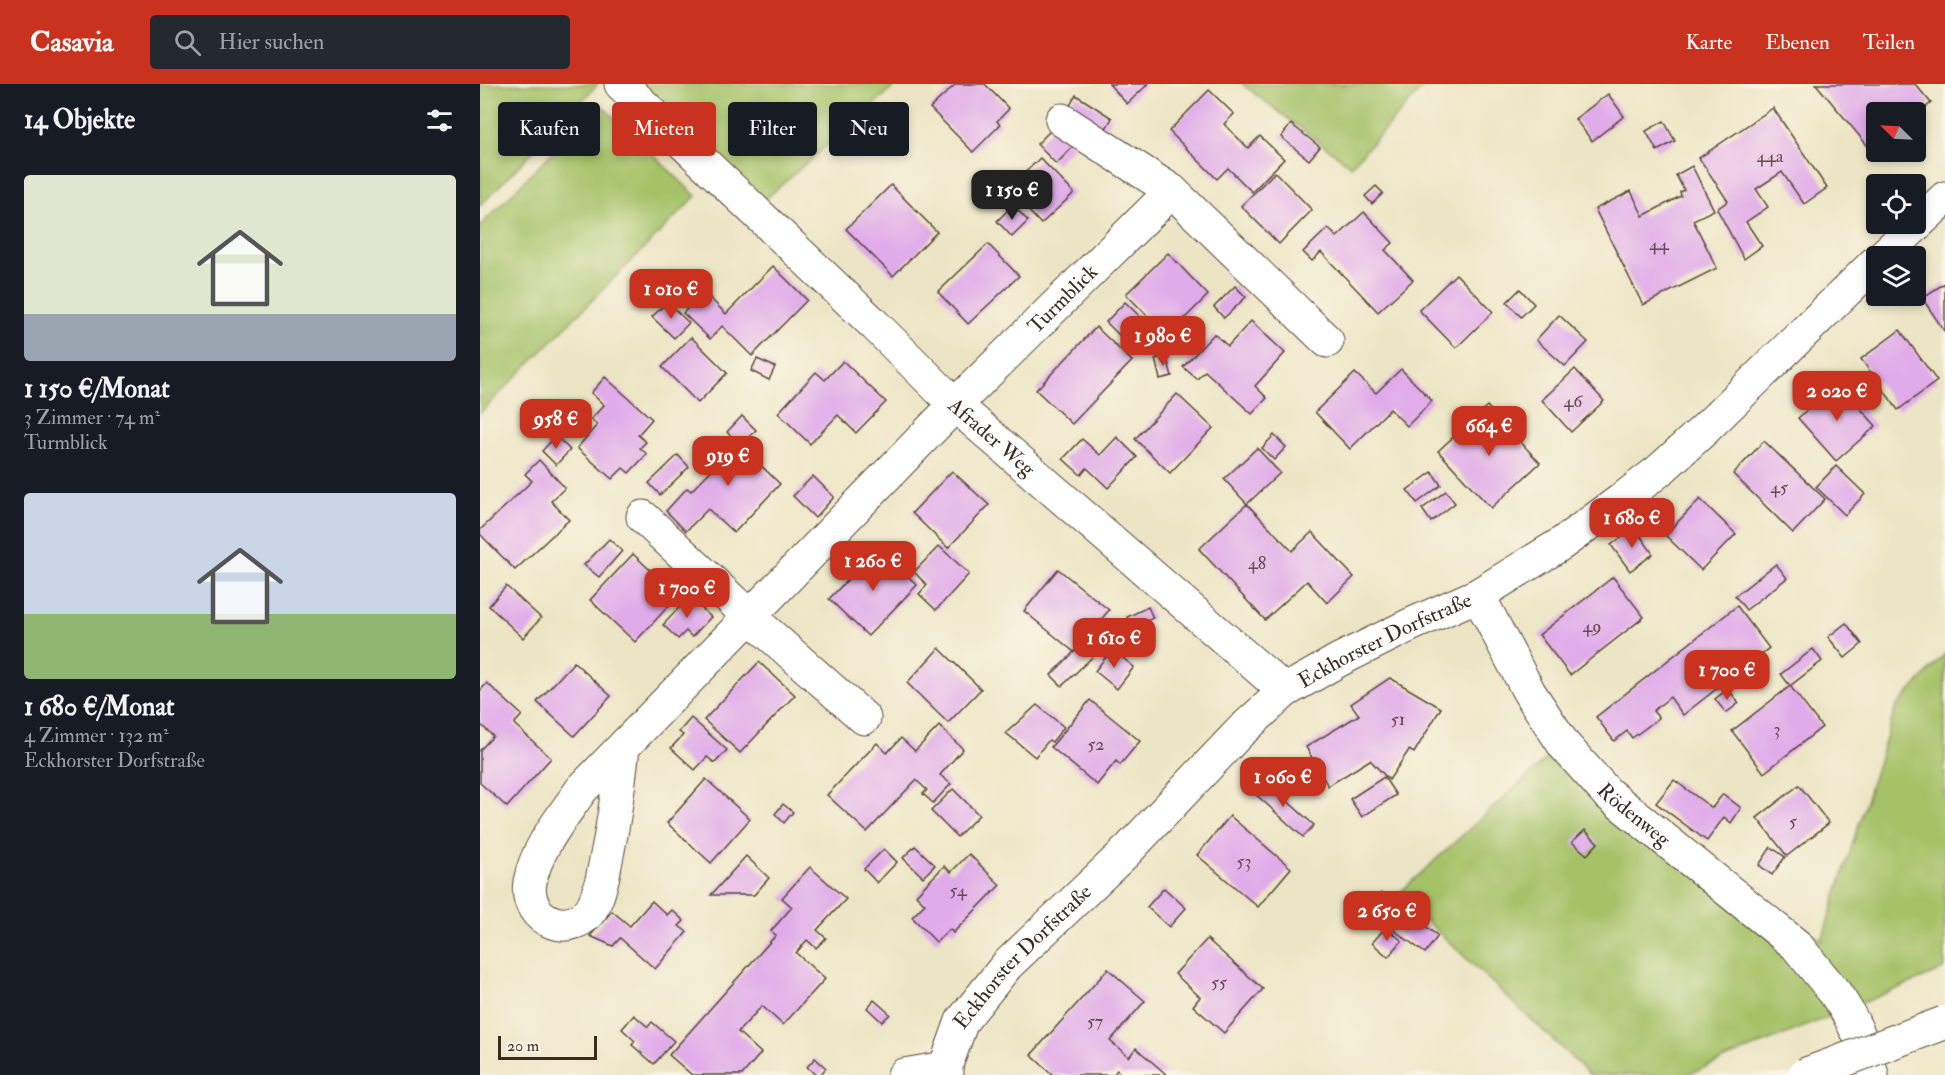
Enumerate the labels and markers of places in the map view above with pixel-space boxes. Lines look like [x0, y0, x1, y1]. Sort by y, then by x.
pin: 1 150 € [957, 170, 1067, 221]
pin: 1 010 € [616, 269, 726, 320]
pin: 1 980 € [1108, 316, 1218, 367]
pin: 2 020 € [1782, 371, 1892, 422]
pin: 958 € [514, 399, 598, 450]
pin: 664 € [1447, 406, 1531, 457]
pin: 919 € [686, 436, 770, 487]
pin: 1 680 € [1577, 498, 1687, 549]
pin: 1 260 € [818, 541, 928, 592]
pin: 1 700 € [632, 568, 742, 619]
pin: 1 610 € [1059, 618, 1169, 669]
pin: 1 700 € [1672, 650, 1782, 701]
pin: 1 060 € [1228, 757, 1338, 808]
pin: 2 650 € [1332, 891, 1442, 942]

